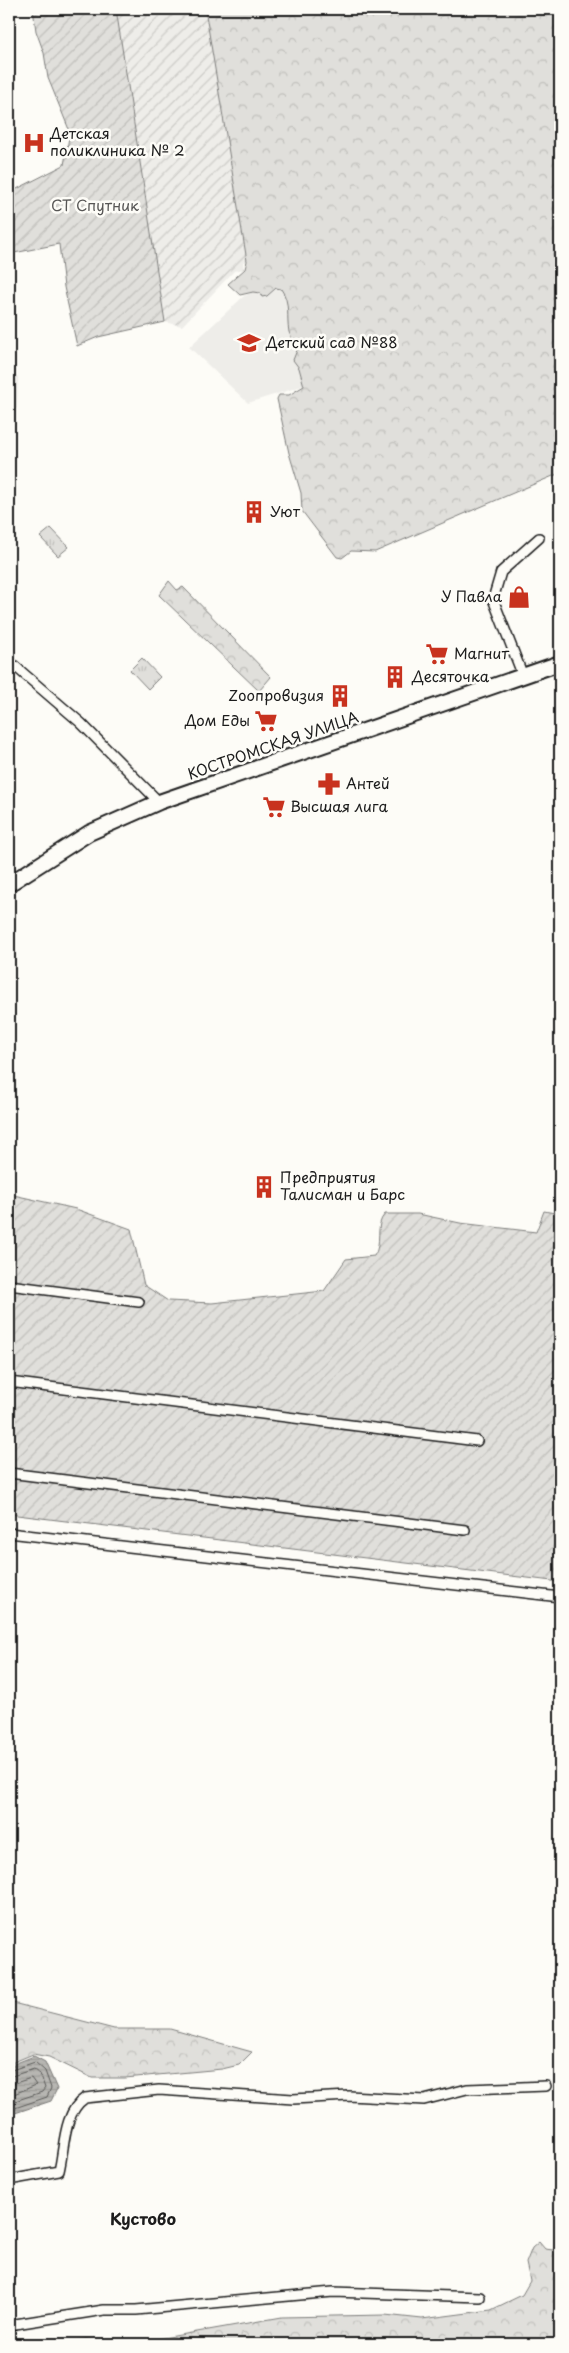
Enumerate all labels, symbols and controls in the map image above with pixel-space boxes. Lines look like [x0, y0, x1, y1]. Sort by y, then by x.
place label: Детская поликлиника № 2 [49, 121, 185, 161]
hospital icon: Детская поликлиника № 2 [21, 130, 47, 156]
park label: СТ Спутник [51, 193, 139, 216]
school or university icon: Детский сад №88 [236, 330, 262, 356]
place label: Детский сад №88 [265, 330, 398, 353]
building icon: Уют [241, 499, 267, 525]
place label: Уют [270, 499, 301, 522]
place label: У Павла [441, 584, 503, 607]
shop icon: У Павла [506, 584, 532, 610]
supermarket icon: Магнит [424, 641, 450, 667]
place label: Магнит [454, 641, 509, 664]
building icon: Десяточка [382, 664, 408, 690]
place label: Десяточка [411, 664, 490, 687]
place label: Zоопровизия [228, 683, 324, 706]
building icon: Zоопровизия [327, 683, 353, 709]
street label: КОСТРОМСКАЯ УЛИЦА [184, 704, 361, 785]
place label: Дом Еды [184, 708, 250, 731]
supermarket icon: Дом Еды [253, 708, 279, 734]
pharmacy icon: Антей [316, 771, 342, 797]
place label: Антей [346, 771, 390, 794]
supermarket icon: Высшая лига [261, 794, 287, 820]
place label: Высшая лига [290, 794, 388, 817]
place label: Предприятия Талисман и Барс [280, 1165, 405, 1205]
building icon: Предприятия Талисман и Барс [251, 1174, 277, 1200]
district label: Кустово [110, 2206, 176, 2230]

